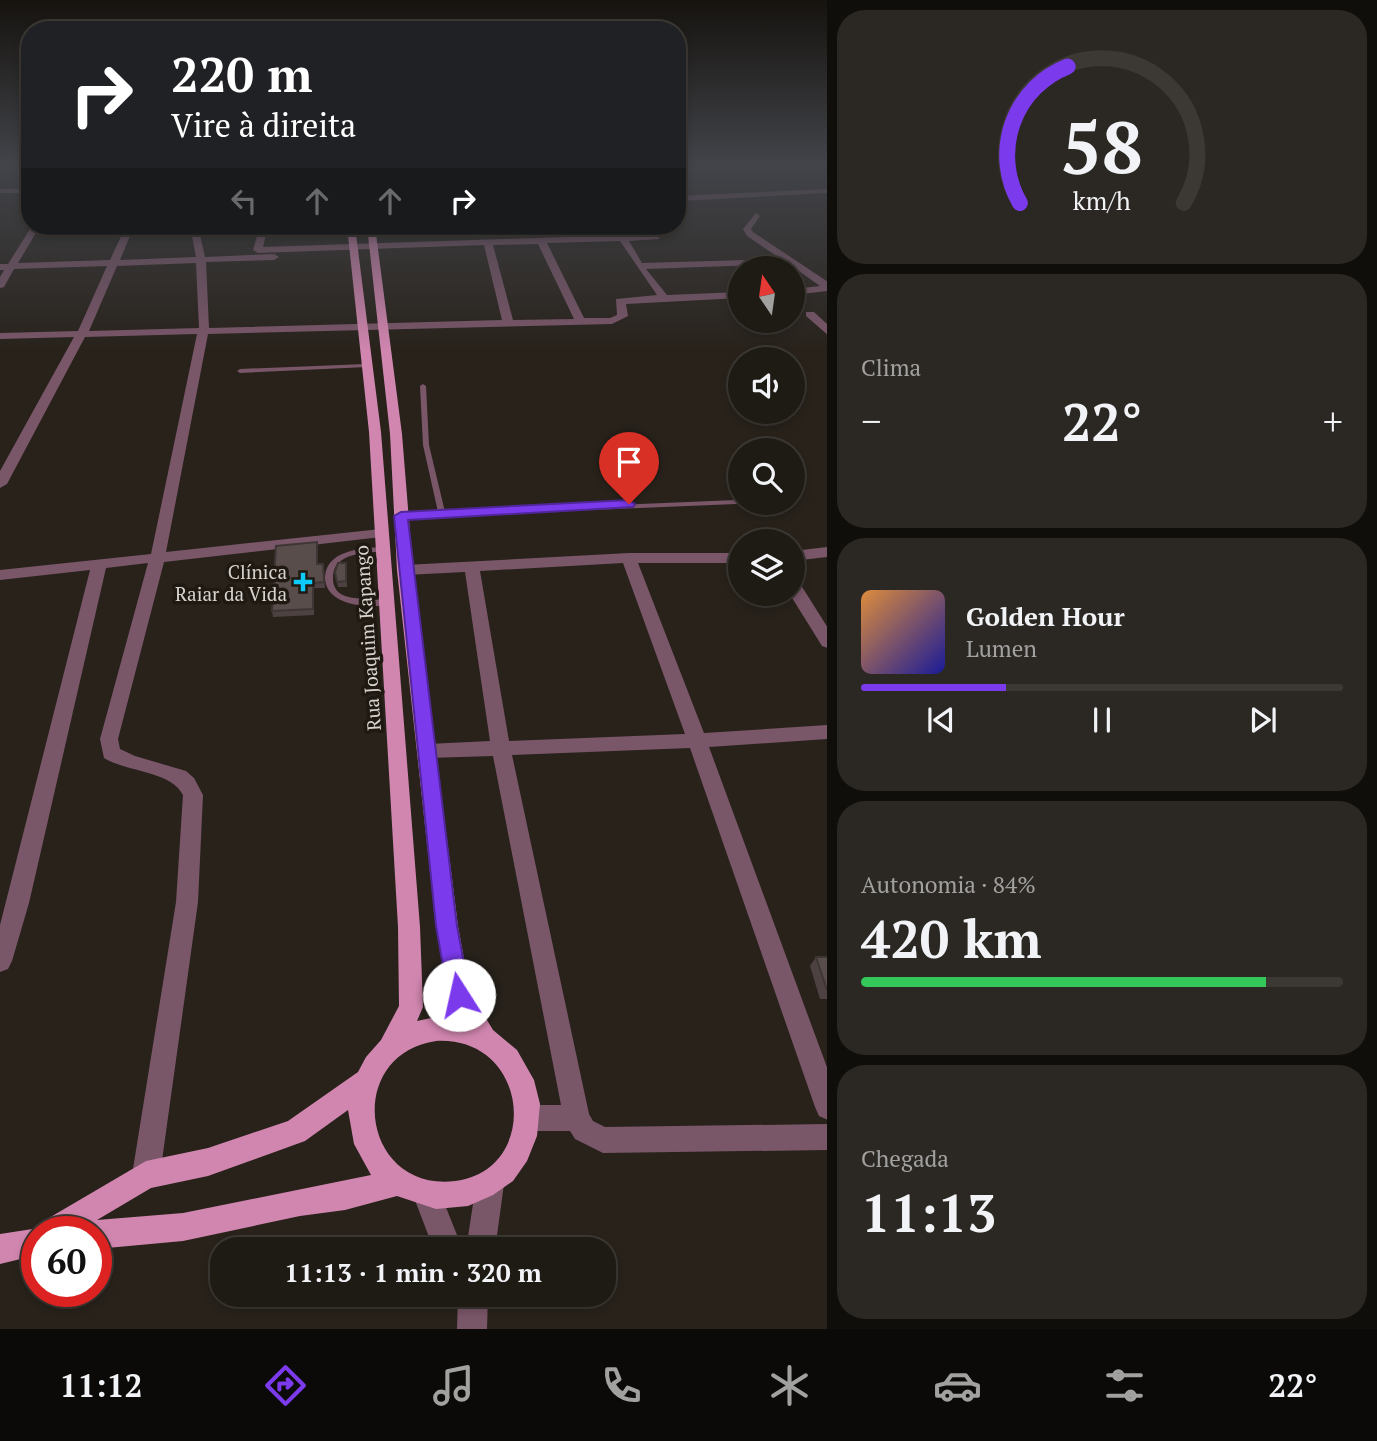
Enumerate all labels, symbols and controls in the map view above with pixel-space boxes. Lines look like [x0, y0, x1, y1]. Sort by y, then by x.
text: 220 m [171, 41, 313, 106]
icon: right [56, 49, 147, 140]
text: 58 [1061, 97, 1143, 194]
text: Vire à direita [171, 104, 356, 146]
icon: left [225, 182, 263, 220]
icon: ahead [298, 182, 336, 220]
icon: ahead [371, 182, 409, 220]
icon: right [444, 182, 482, 220]
text: km/h [1073, 184, 1131, 217]
north arrow [728, 256, 805, 332]
map controls [728, 256, 805, 606]
button: sound [728, 347, 805, 424]
text: Clima [861, 352, 921, 383]
text: 22° [1062, 387, 1142, 456]
text: − [861, 396, 881, 446]
text: + [1323, 396, 1343, 446]
pin [599, 432, 659, 504]
button: search [728, 438, 805, 515]
icon: arrive [610, 443, 648, 481]
button: layers [728, 529, 805, 606]
street label: Rua Joaquim Kapango [348, 544, 386, 732]
place label: Clínica Raiar da Vida [175, 559, 287, 606]
marker: Clínica Raiar da Vida [293, 572, 313, 592]
text: Golden Hour [966, 599, 1125, 633]
text: Lumen [966, 633, 1037, 664]
icon: previous [922, 701, 960, 739]
icon: pause [1083, 701, 1121, 739]
icon: next [1244, 701, 1282, 739]
text: Autonomia · 84% [861, 869, 1036, 900]
text: 420 km [861, 904, 1042, 973]
position arrow [422, 958, 496, 1032]
text: Chegada [861, 1143, 949, 1174]
text: 11:13 [861, 1178, 996, 1247]
speed limit sign: 60 [21, 1216, 112, 1307]
text: 11:13 · 1 min · 320 m [284, 1255, 542, 1289]
icon: directions [261, 1361, 310, 1410]
icon: music [429, 1361, 478, 1410]
icon: phone [597, 1361, 646, 1410]
icon: climate [765, 1361, 814, 1410]
icon: car [933, 1361, 982, 1410]
icon: filters [1100, 1361, 1149, 1410]
text: 11:12 [59, 1364, 143, 1406]
text: 22° [1268, 1364, 1318, 1406]

